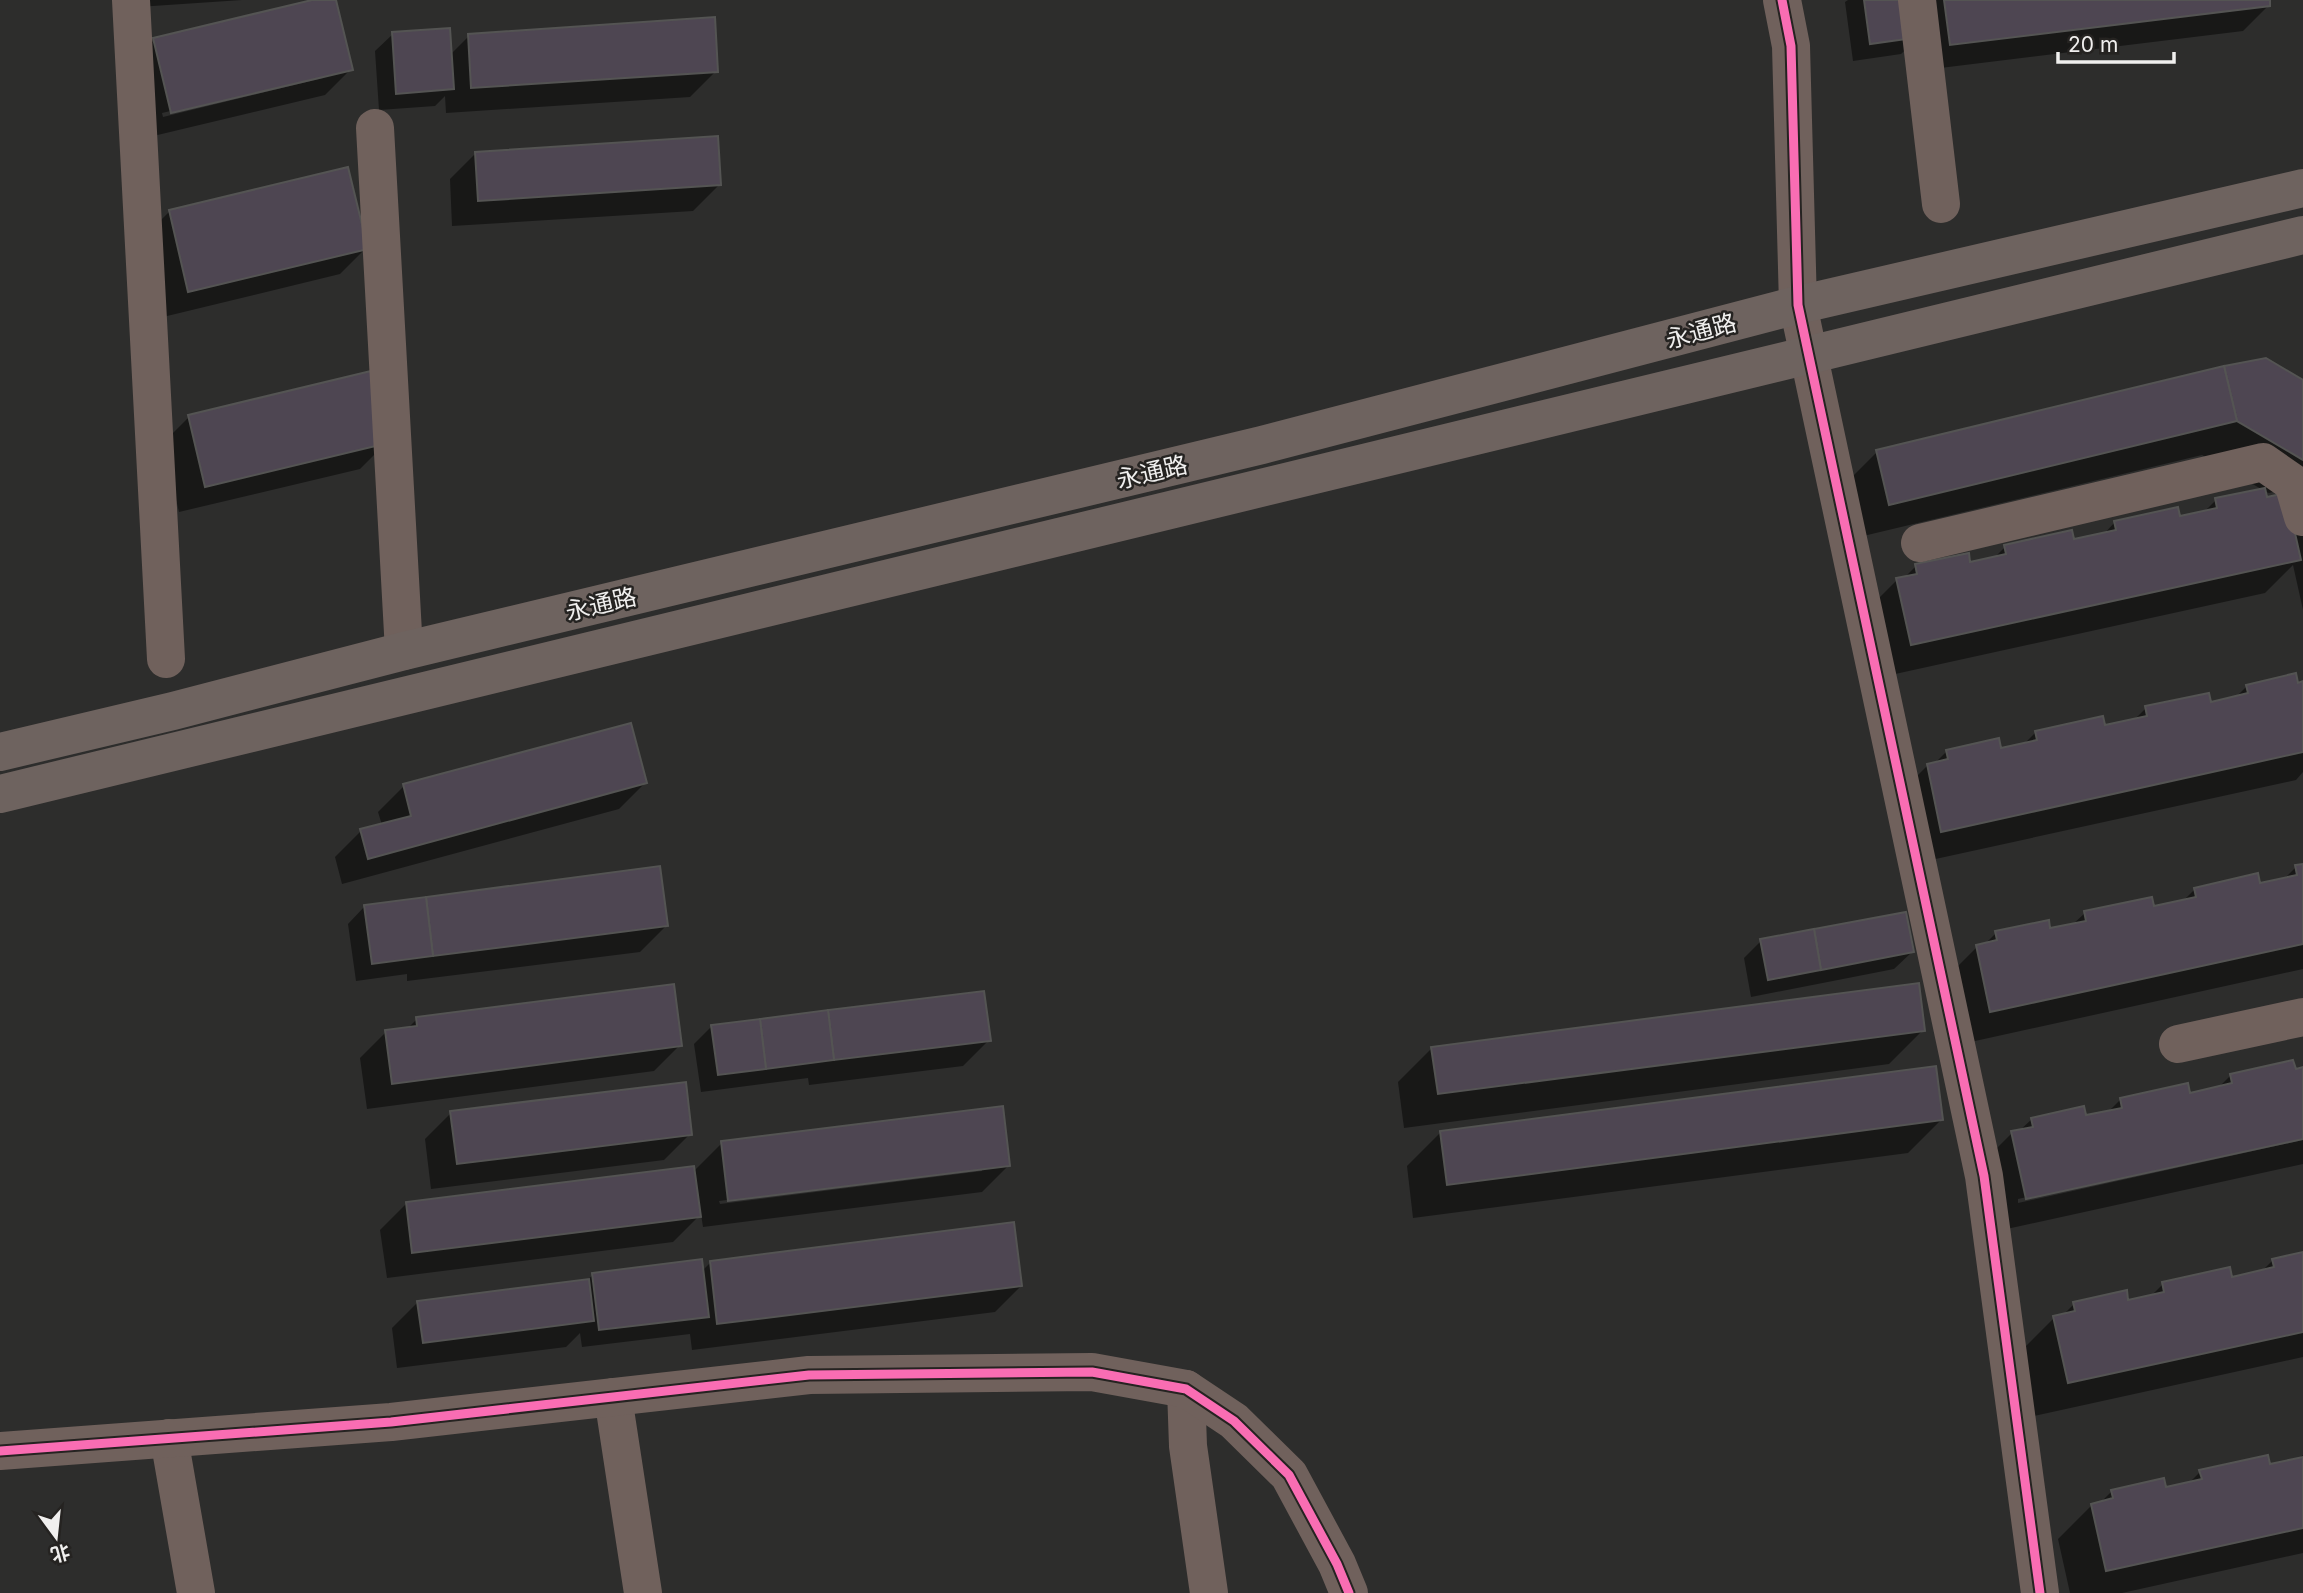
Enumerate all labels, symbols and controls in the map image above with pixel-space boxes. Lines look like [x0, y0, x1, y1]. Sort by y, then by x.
scale bar [2058, 21, 2174, 65]
text: 20 m [2068, 32, 2118, 57]
street label: 永通路 [1662, 308, 1740, 354]
street label: 永通路 [1114, 450, 1190, 494]
street label: 永通路 [563, 582, 639, 626]
north arrow [21, 1502, 91, 1572]
text: 北 [48, 1539, 72, 1567]

